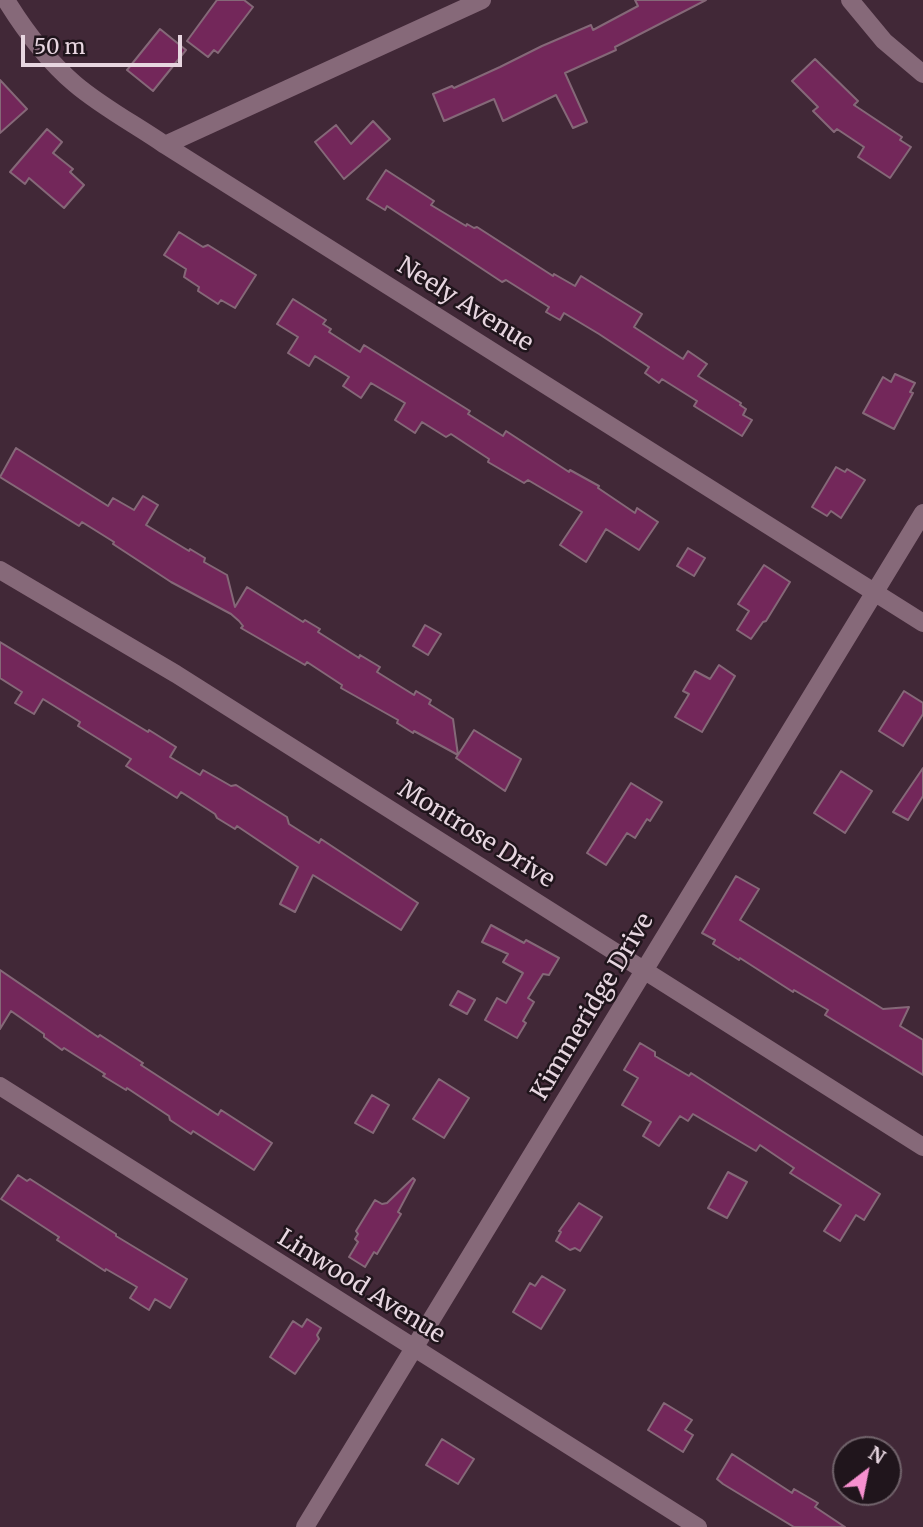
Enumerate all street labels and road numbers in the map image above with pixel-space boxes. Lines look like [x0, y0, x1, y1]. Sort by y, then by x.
street label: Neely Avenue [392, 252, 538, 358]
street label: Montrose Drive [392, 775, 560, 895]
street label: Kimmeridge Drive [526, 908, 660, 1106]
street label: Linwood Avenue [272, 1224, 450, 1350]

